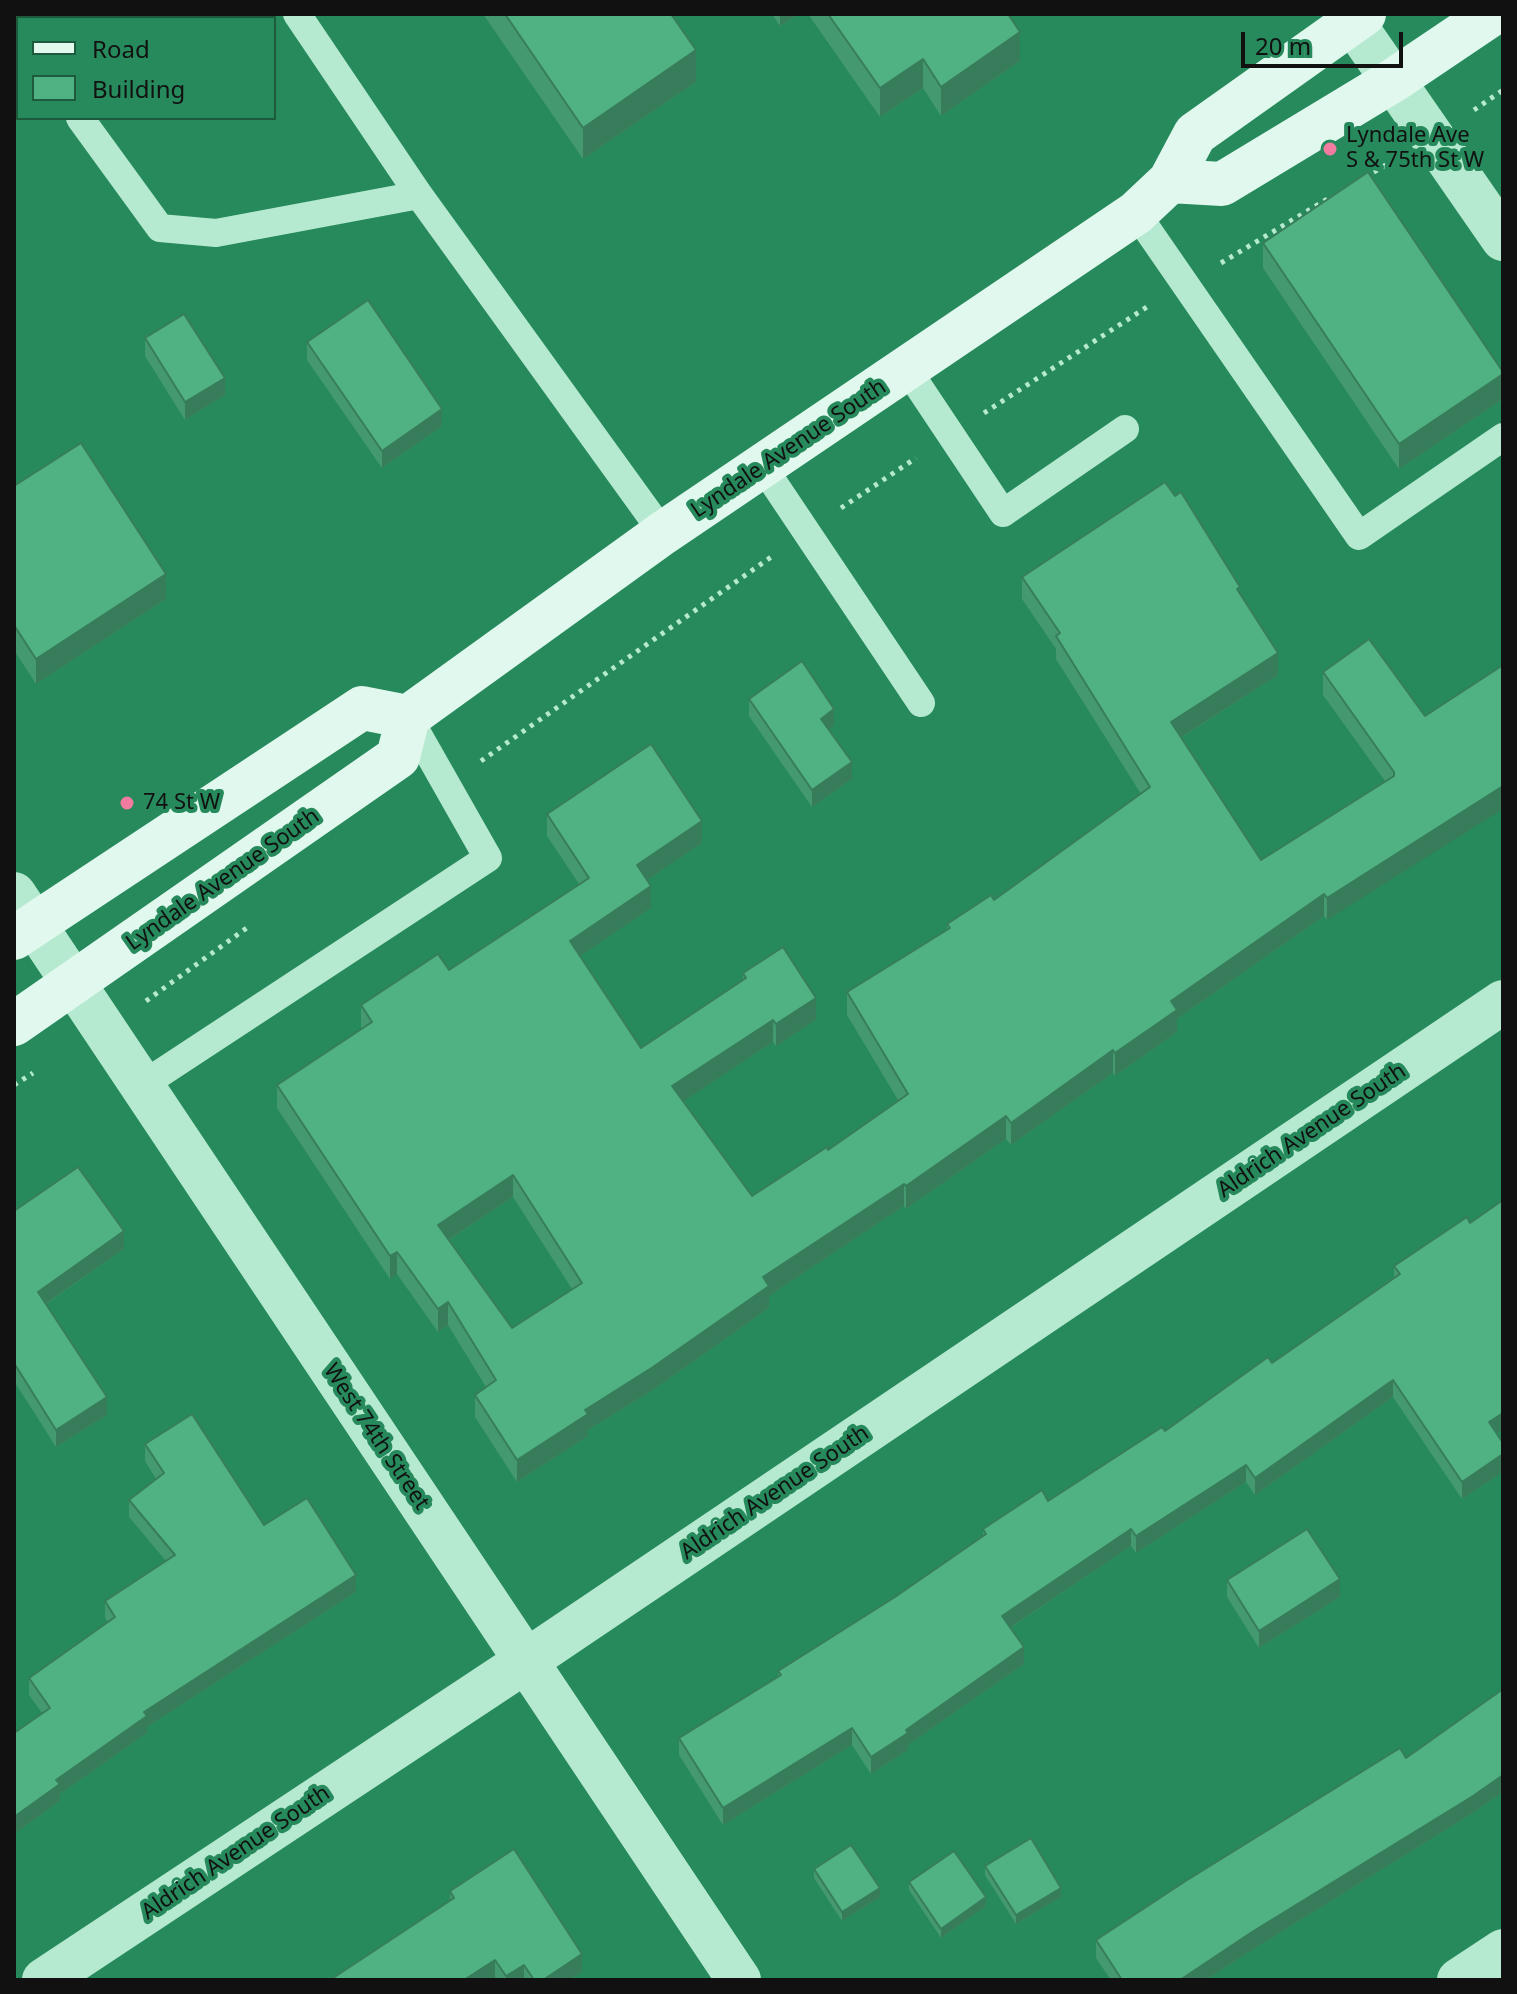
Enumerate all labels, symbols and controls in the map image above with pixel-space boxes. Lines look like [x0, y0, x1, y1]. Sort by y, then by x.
legend [16, 16, 276, 120]
scale bar [1245, 16, 1407, 66]
text: 20 m [1255, 29, 1311, 62]
text: Road [92, 32, 150, 65]
text: Building [92, 72, 185, 105]
place label: Lyndale Ave S & 75th St W [1346, 123, 1484, 174]
marker: Lyndale Ave S & 75th St W [1321, 140, 1339, 158]
street label: Lyndale Avenue South [686, 374, 892, 524]
place label: 74 St W [143, 790, 220, 816]
marker: 74 St W [118, 794, 136, 812]
street label: Lyndale Avenue South [121, 803, 325, 957]
street label: Aldrich Avenue South [1213, 1058, 1411, 1204]
street label: West 74th Street [317, 1359, 435, 1515]
street label: Aldrich Avenue South [676, 1420, 874, 1566]
street label: Aldrich Avenue South [137, 1780, 335, 1926]

